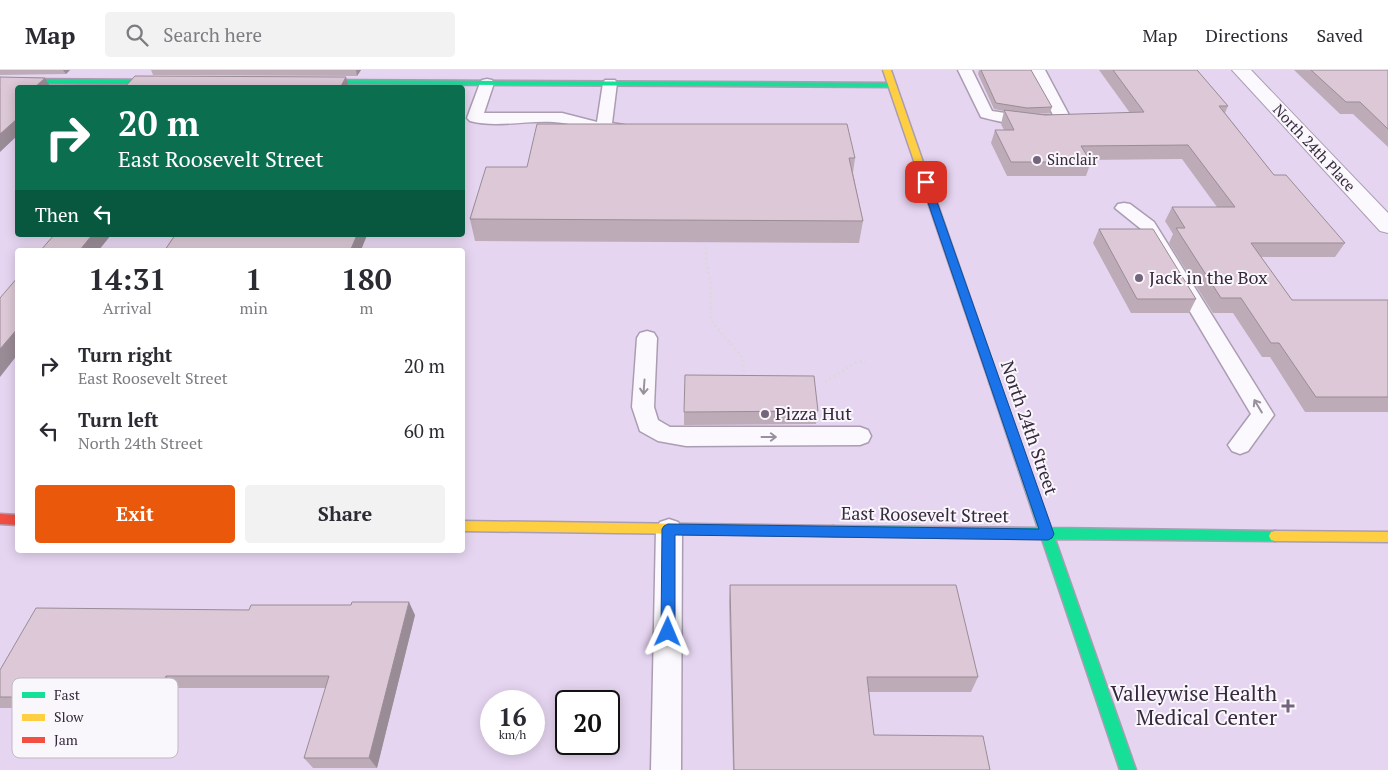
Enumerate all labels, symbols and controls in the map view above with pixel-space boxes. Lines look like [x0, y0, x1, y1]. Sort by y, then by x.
search box [105, 12, 455, 57]
text: Map [25, 19, 75, 51]
icon: search [123, 21, 151, 49]
text: Search here [163, 22, 262, 47]
text: Map [1142, 23, 1177, 47]
text: Directions [1205, 23, 1288, 47]
text: Saved [1316, 23, 1363, 47]
street label: North 24th Place [1269, 99, 1360, 195]
text: 20 m [118, 100, 199, 146]
icon: right [35, 105, 100, 170]
text: East Roosevelt Street [118, 144, 324, 173]
place label: Sinclair [1047, 149, 1098, 169]
marker: Sinclair [1031, 154, 1043, 166]
pin [905, 161, 947, 203]
icon: arrive [912, 168, 940, 196]
icon: left [89, 200, 117, 228]
text: Then [35, 202, 79, 227]
text: 14:31 [88, 259, 166, 299]
text: 1 [245, 259, 262, 299]
text: 180 [341, 259, 392, 299]
place label: Jack in the Box [1149, 265, 1268, 289]
marker: Jack in the Box [1133, 272, 1145, 284]
text: Arrival [103, 297, 152, 319]
text: min [240, 297, 268, 319]
text: m [359, 297, 373, 319]
text: Turn right [78, 342, 172, 367]
icon: right [35, 352, 63, 380]
text: 20 m [404, 353, 445, 378]
street label: North 24th Street [996, 357, 1064, 498]
text: East Roosevelt Street [78, 367, 228, 389]
one-way arrow [639, 379, 648, 395]
one-way arrow [1252, 400, 1262, 414]
place label: Pizza Hut [775, 401, 852, 425]
text: Turn left [78, 407, 159, 432]
marker: Pizza Hut [759, 408, 771, 420]
icon: left [35, 417, 63, 445]
text: 60 m [404, 418, 445, 443]
text: North 24th Street [78, 432, 203, 454]
one-way arrow [760, 432, 777, 442]
button: Exit [35, 485, 235, 543]
button: Share [245, 485, 445, 543]
street label: East Roosevelt Street [841, 501, 1010, 527]
position arrow [641, 605, 693, 657]
legend [12, 678, 178, 758]
place label: Valleywise Health Medical Center [1110, 679, 1277, 731]
text: Fast [54, 685, 81, 704]
speed limit sign: 20 [555, 690, 620, 755]
marker: Valleywise Health Medical Center [1281, 699, 1295, 713]
text: 16 [498, 700, 527, 733]
text: Slow [54, 707, 84, 726]
text: km/h [499, 727, 526, 742]
text: Jam [54, 730, 78, 749]

